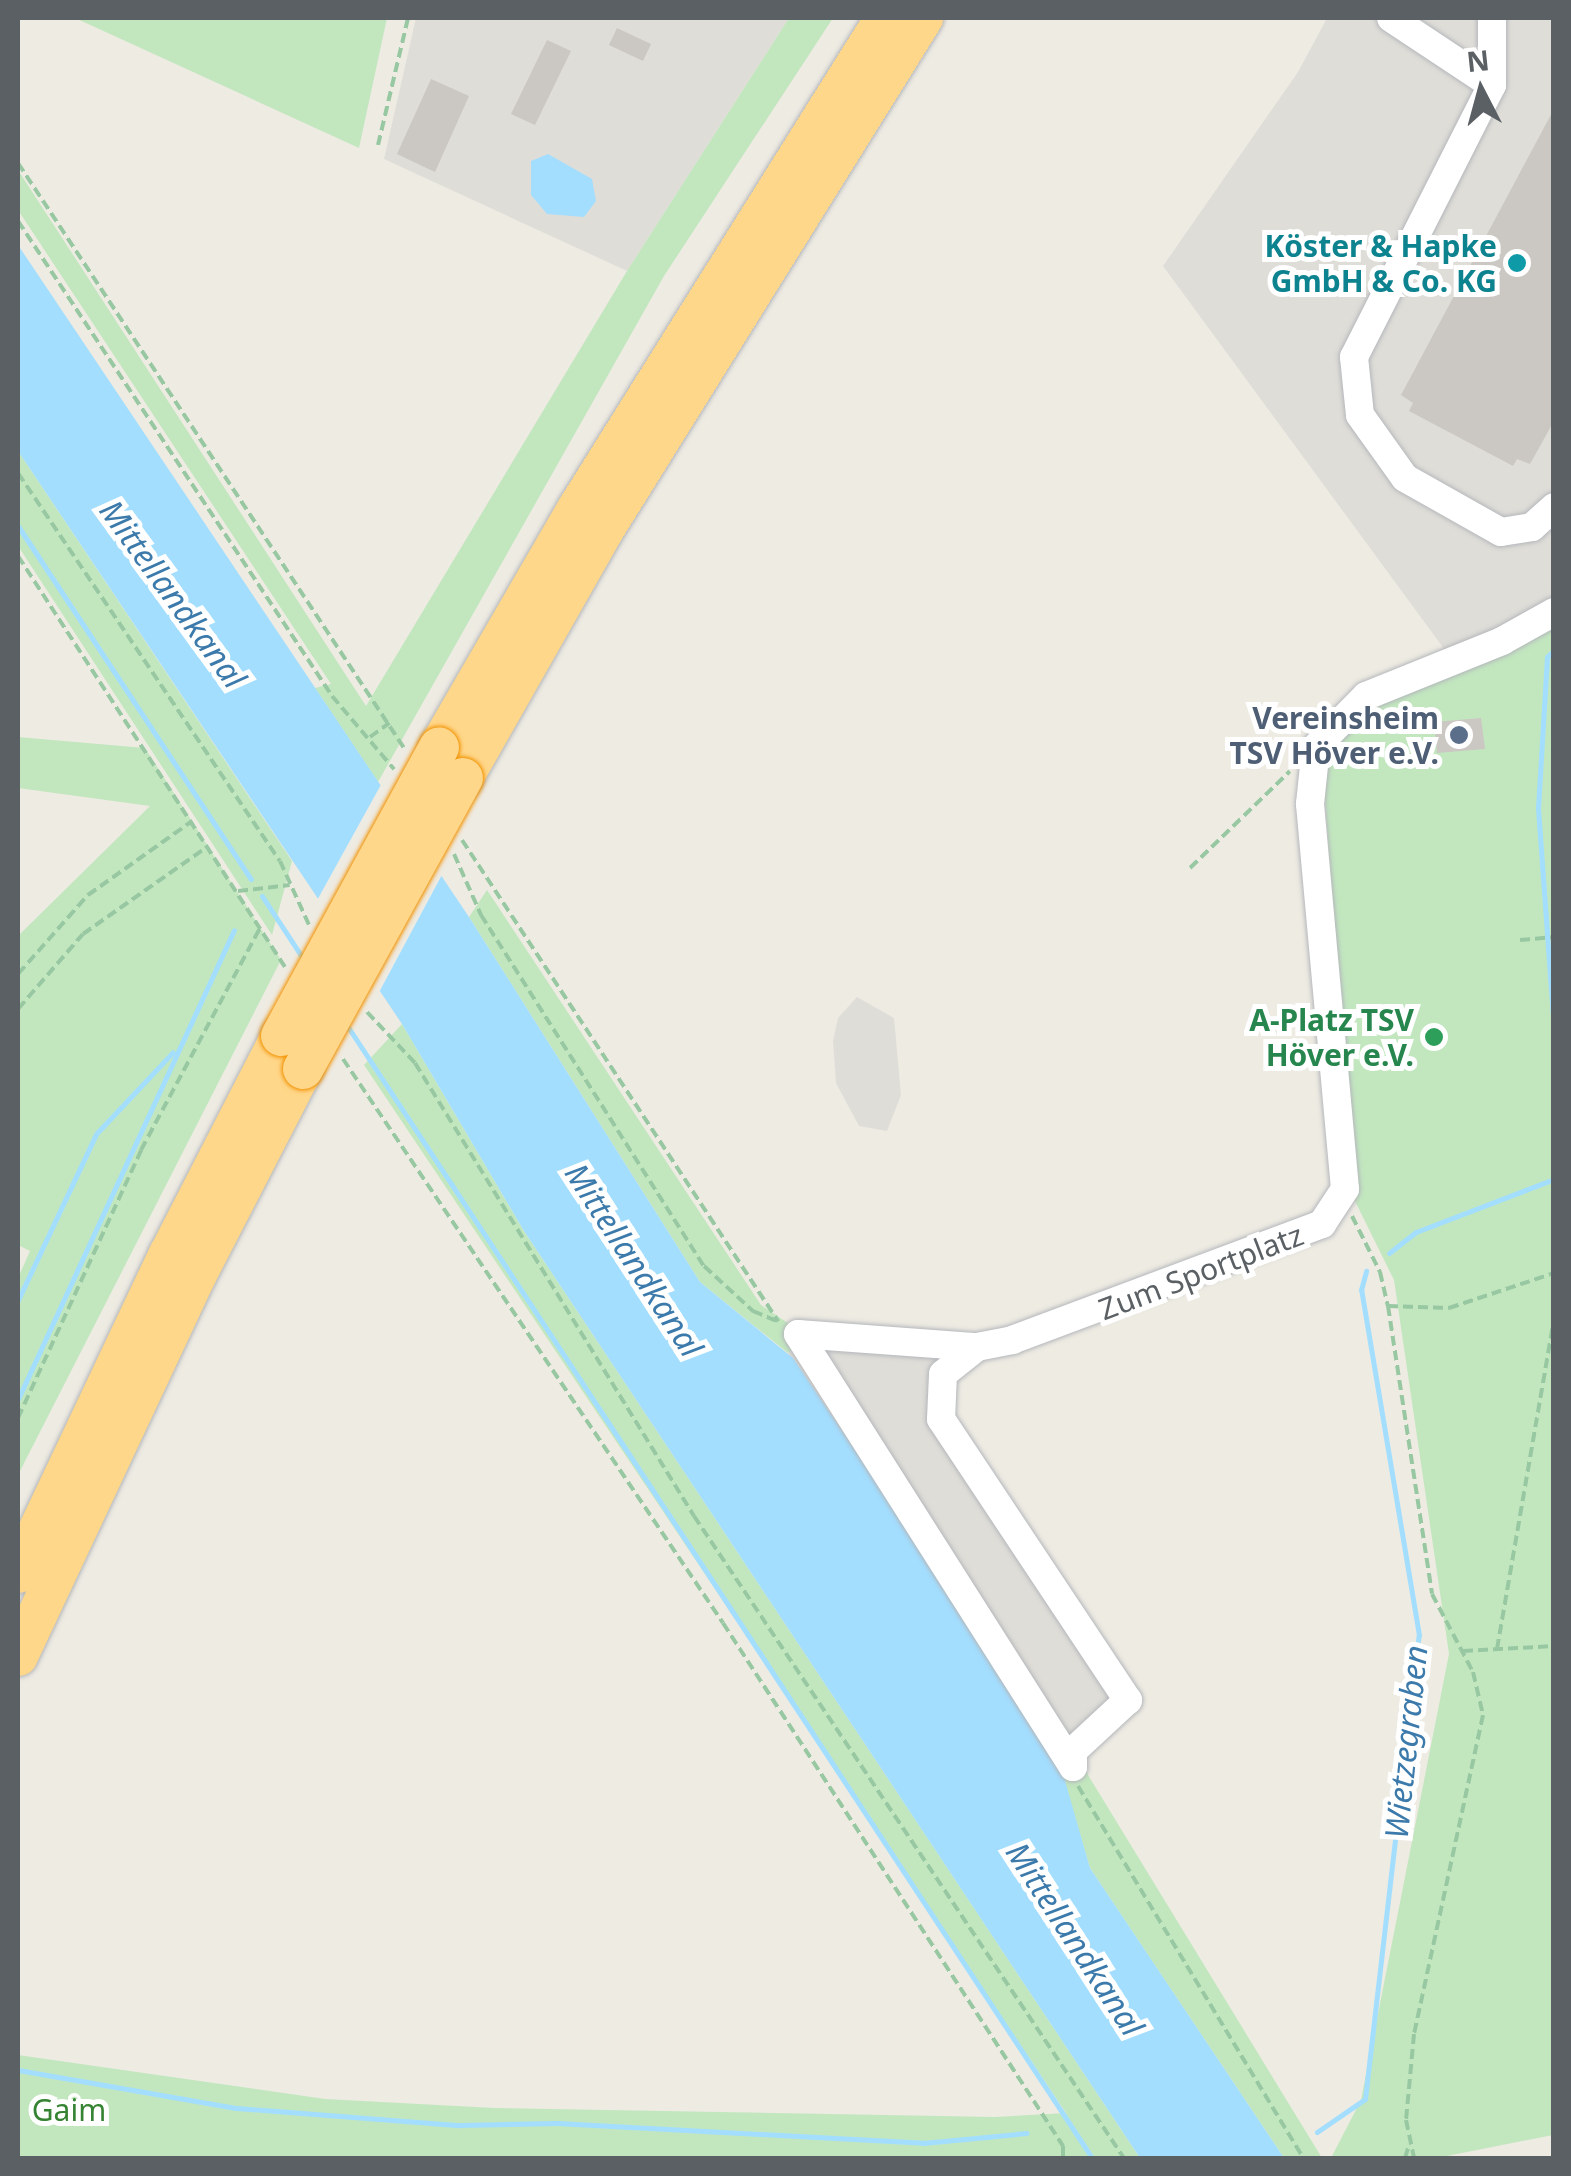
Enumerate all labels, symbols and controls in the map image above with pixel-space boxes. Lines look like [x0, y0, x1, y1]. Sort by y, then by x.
north arrow [1431, 40, 1531, 140]
text: N [1465, 40, 1491, 80]
place label: Köster & Hapke GmbH & Co. KG [1264, 228, 1497, 298]
marker: Köster & Hapke GmbH & Co. KG [1506, 252, 1528, 274]
water label: Mittellandkanal [92, 492, 254, 696]
place label: Vereinsheim TSV Höver e.V. [1230, 700, 1439, 770]
marker: Vereinsheim TSV Höver e.V. [1448, 724, 1470, 746]
place label: A-Platz TSV Höver e.V. [1249, 1002, 1414, 1072]
marker: A-Platz TSV Höver e.V. [1423, 1026, 1445, 1048]
water label: Mittellandkanal [557, 1156, 711, 1364]
street label: Zum Sportplatz [1094, 1217, 1308, 1327]
water label: Wietzegraben [1377, 1643, 1435, 1841]
water label: Mittellandkanal [998, 1835, 1152, 2043]
park label: Gaim [32, 2092, 106, 2128]

